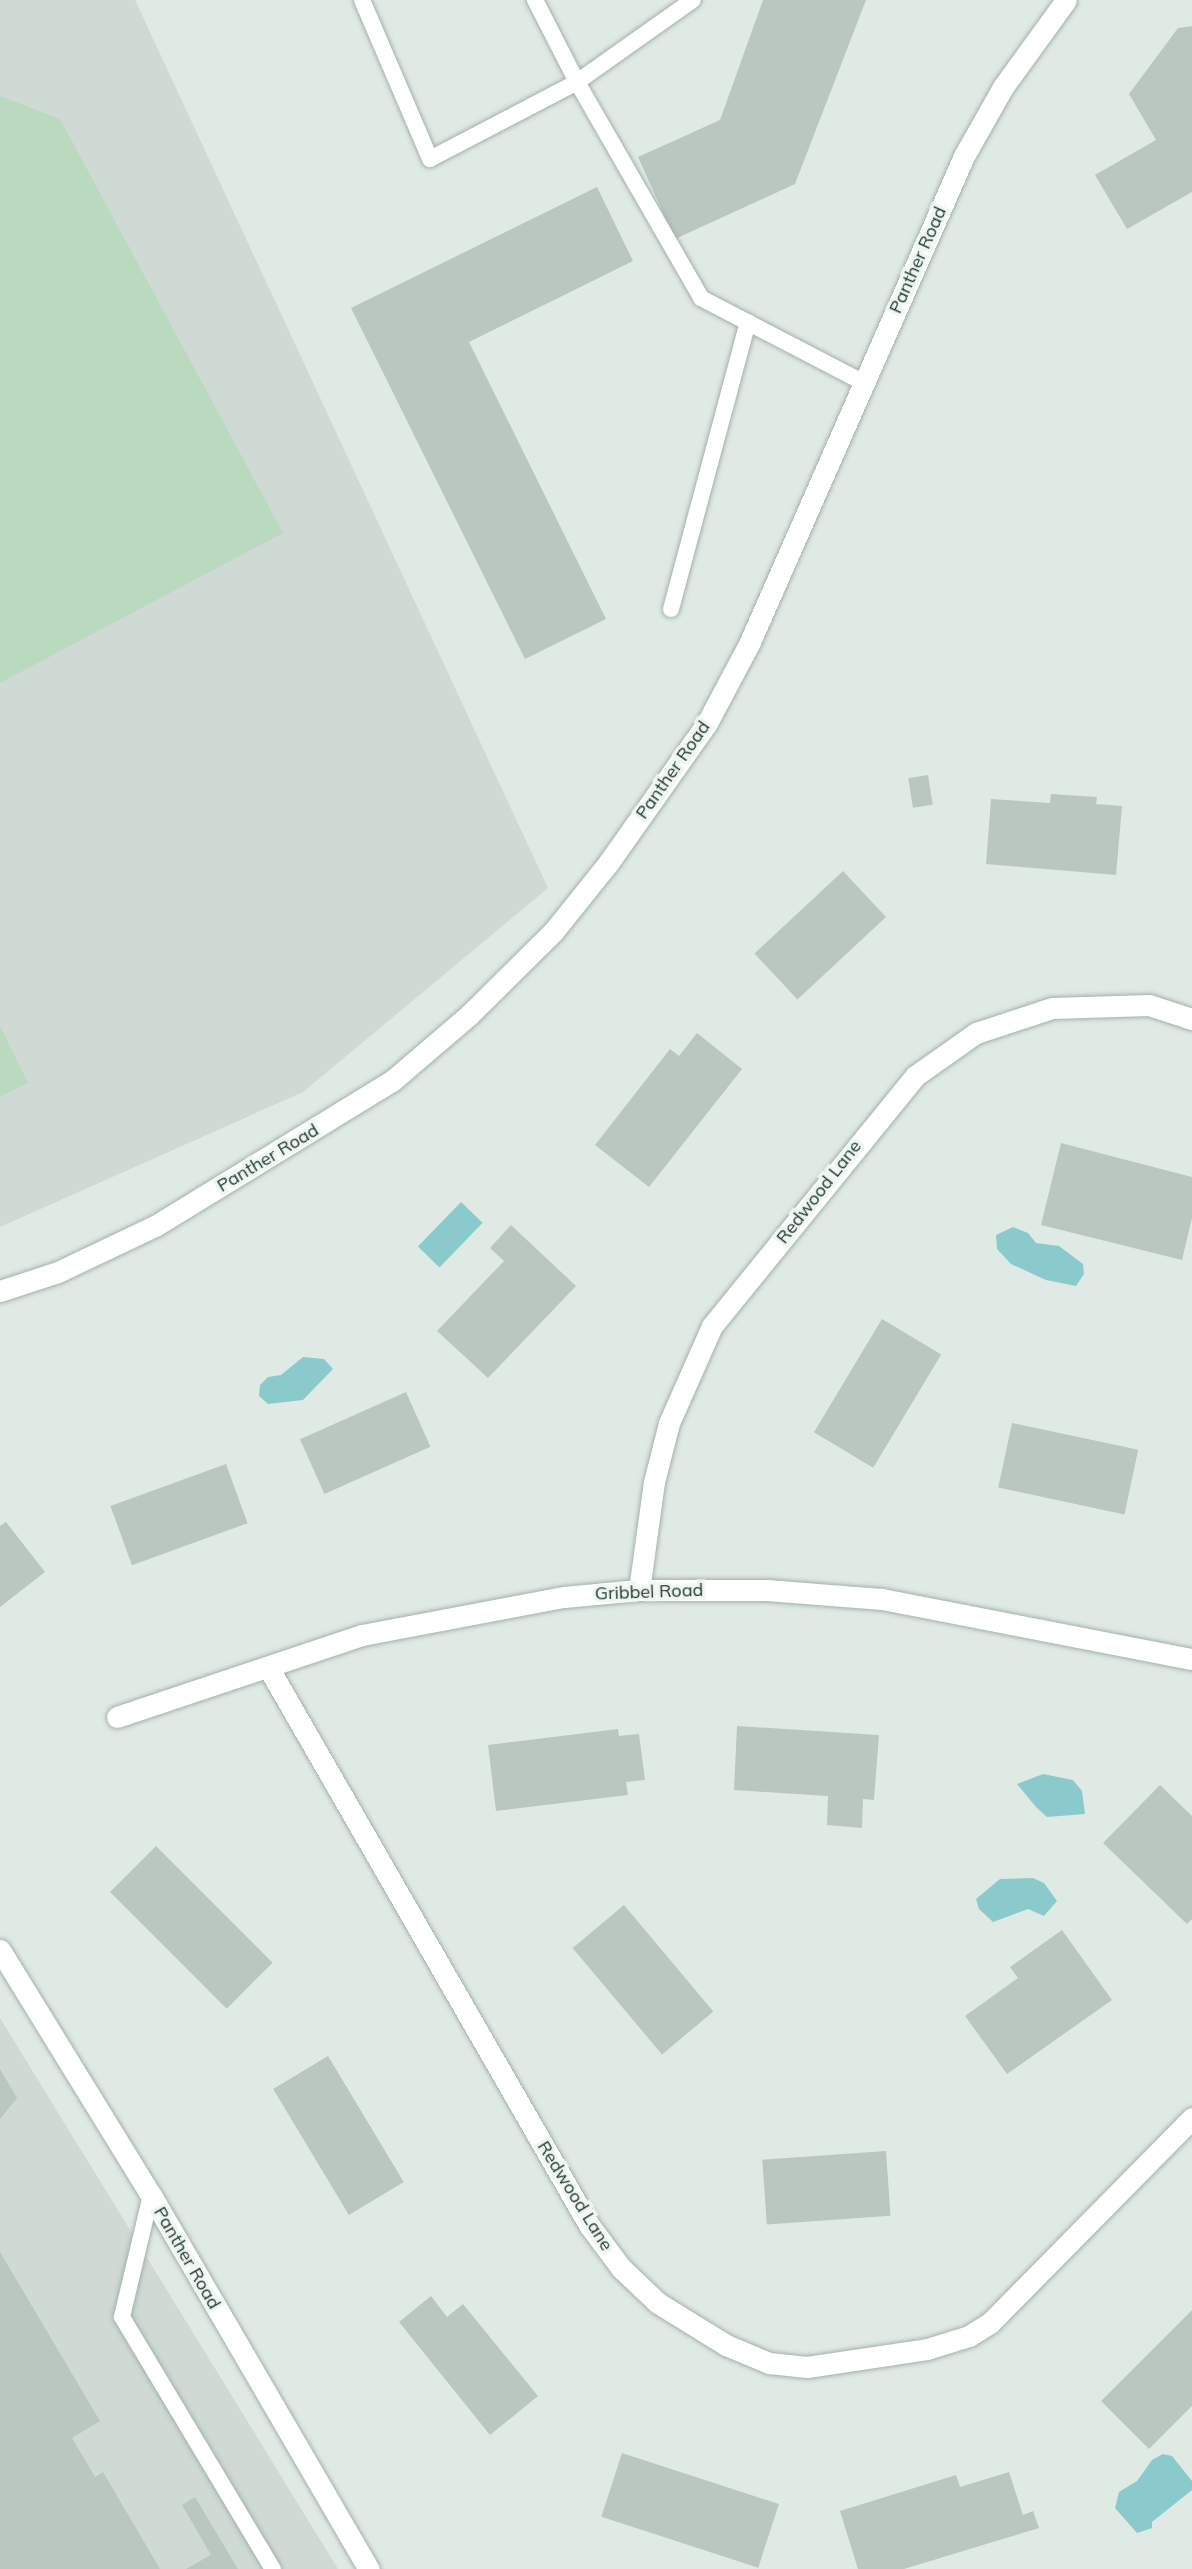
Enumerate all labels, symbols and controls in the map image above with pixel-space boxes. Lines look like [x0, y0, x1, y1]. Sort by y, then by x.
street label: Panther Road [885, 203, 951, 317]
street label: Panther Road [631, 717, 715, 823]
street label: Panther Road [213, 1119, 323, 1197]
street label: Redwood Lane [772, 1136, 866, 1248]
street label: Gribbel Road [594, 1579, 704, 1605]
street label: Redwood Lane [533, 2137, 617, 2255]
street label: Panther Road [149, 2203, 225, 2313]

